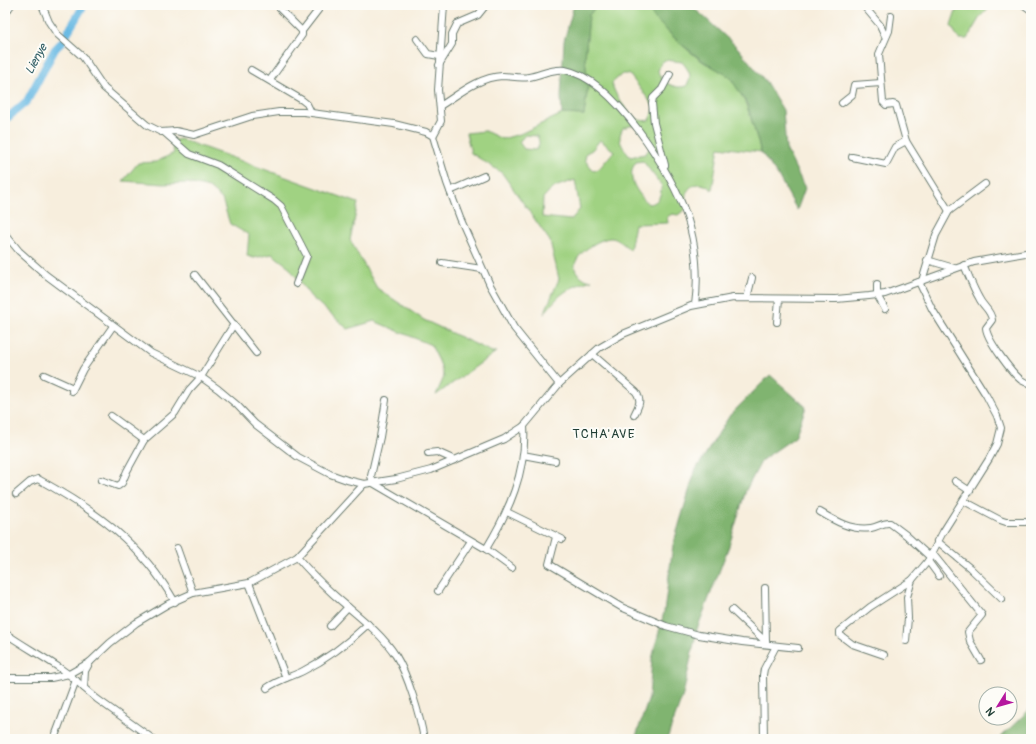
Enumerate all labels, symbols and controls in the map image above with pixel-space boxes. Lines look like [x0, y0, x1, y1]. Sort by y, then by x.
water label: Lienye [22, 41, 51, 77]
district label: TCHA'AVE [573, 426, 635, 442]
north arrow [978, 686, 1018, 726]
text: N [983, 704, 998, 719]

